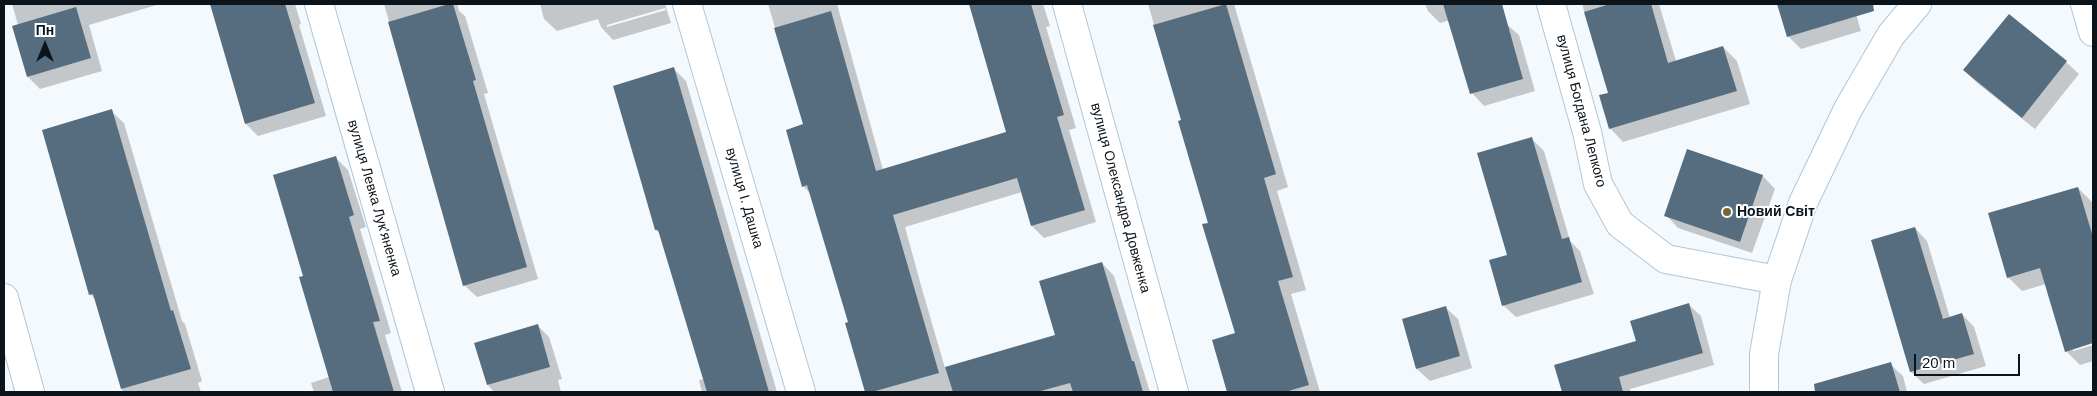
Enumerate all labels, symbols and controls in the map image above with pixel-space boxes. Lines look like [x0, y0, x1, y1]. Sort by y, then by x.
north arrow [20, 20, 70, 70]
text: Пн [36, 22, 54, 38]
street label: вулиця Богдана Лепкого [1553, 33, 1609, 189]
street label: вулиця Олександра Довженка [1086, 101, 1154, 295]
street label: вулиця Левка Лук'яненка [344, 118, 404, 278]
street label: вулиця І. Дашка [722, 146, 766, 250]
place label: Новий Світ [1737, 204, 1815, 220]
marker: Новий Світ [1721, 206, 1733, 218]
scale bar [1917, 344, 2023, 376]
text: 20 m [1922, 354, 1955, 371]

